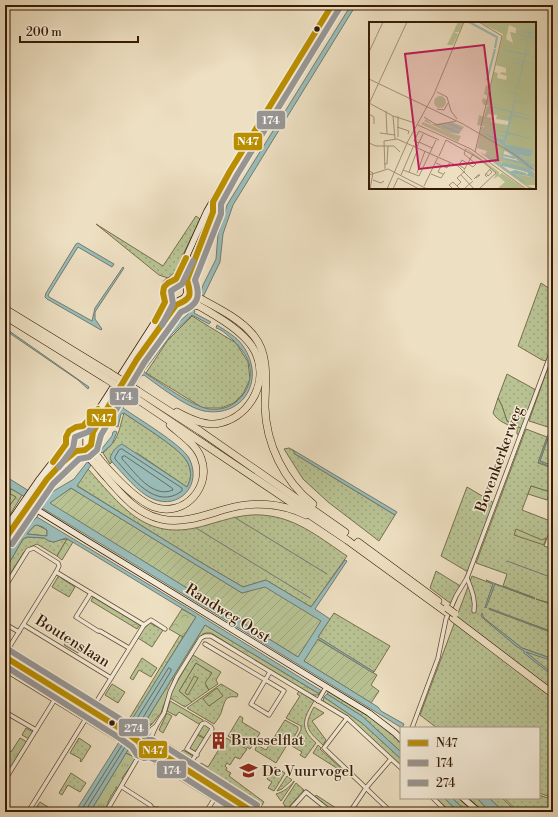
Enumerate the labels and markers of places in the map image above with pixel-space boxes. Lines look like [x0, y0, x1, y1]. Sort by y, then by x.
unlabelled marker [312, 24, 322, 34]
unlabelled marker [107, 718, 117, 728]
building icon: Brusselflat [208, 730, 228, 750]
place label: Brusselflat [230, 731, 305, 750]
school or university icon: De Vuurvogel [239, 761, 259, 781]
place label: De Vuurvogel [262, 762, 354, 781]

